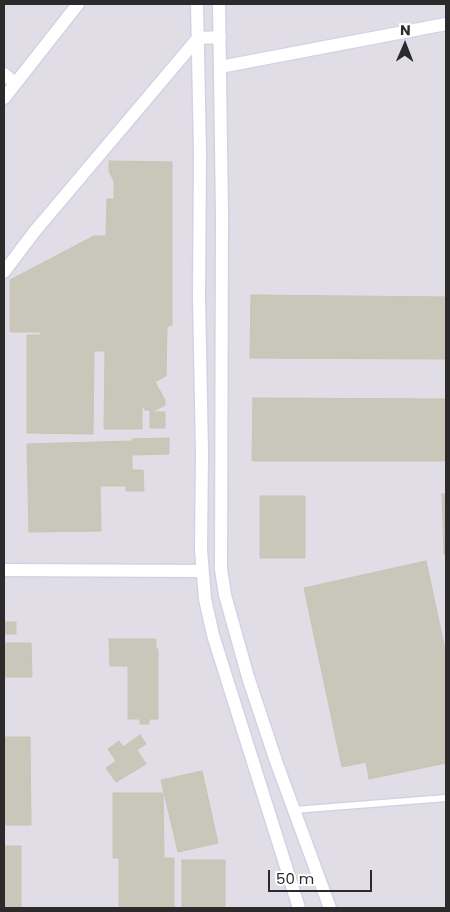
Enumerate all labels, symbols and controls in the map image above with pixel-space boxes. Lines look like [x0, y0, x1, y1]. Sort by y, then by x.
north arrow [380, 20, 430, 70]
text: N [400, 20, 411, 40]
scale bar [270, 860, 374, 892]
text: 50 m [276, 868, 314, 889]

